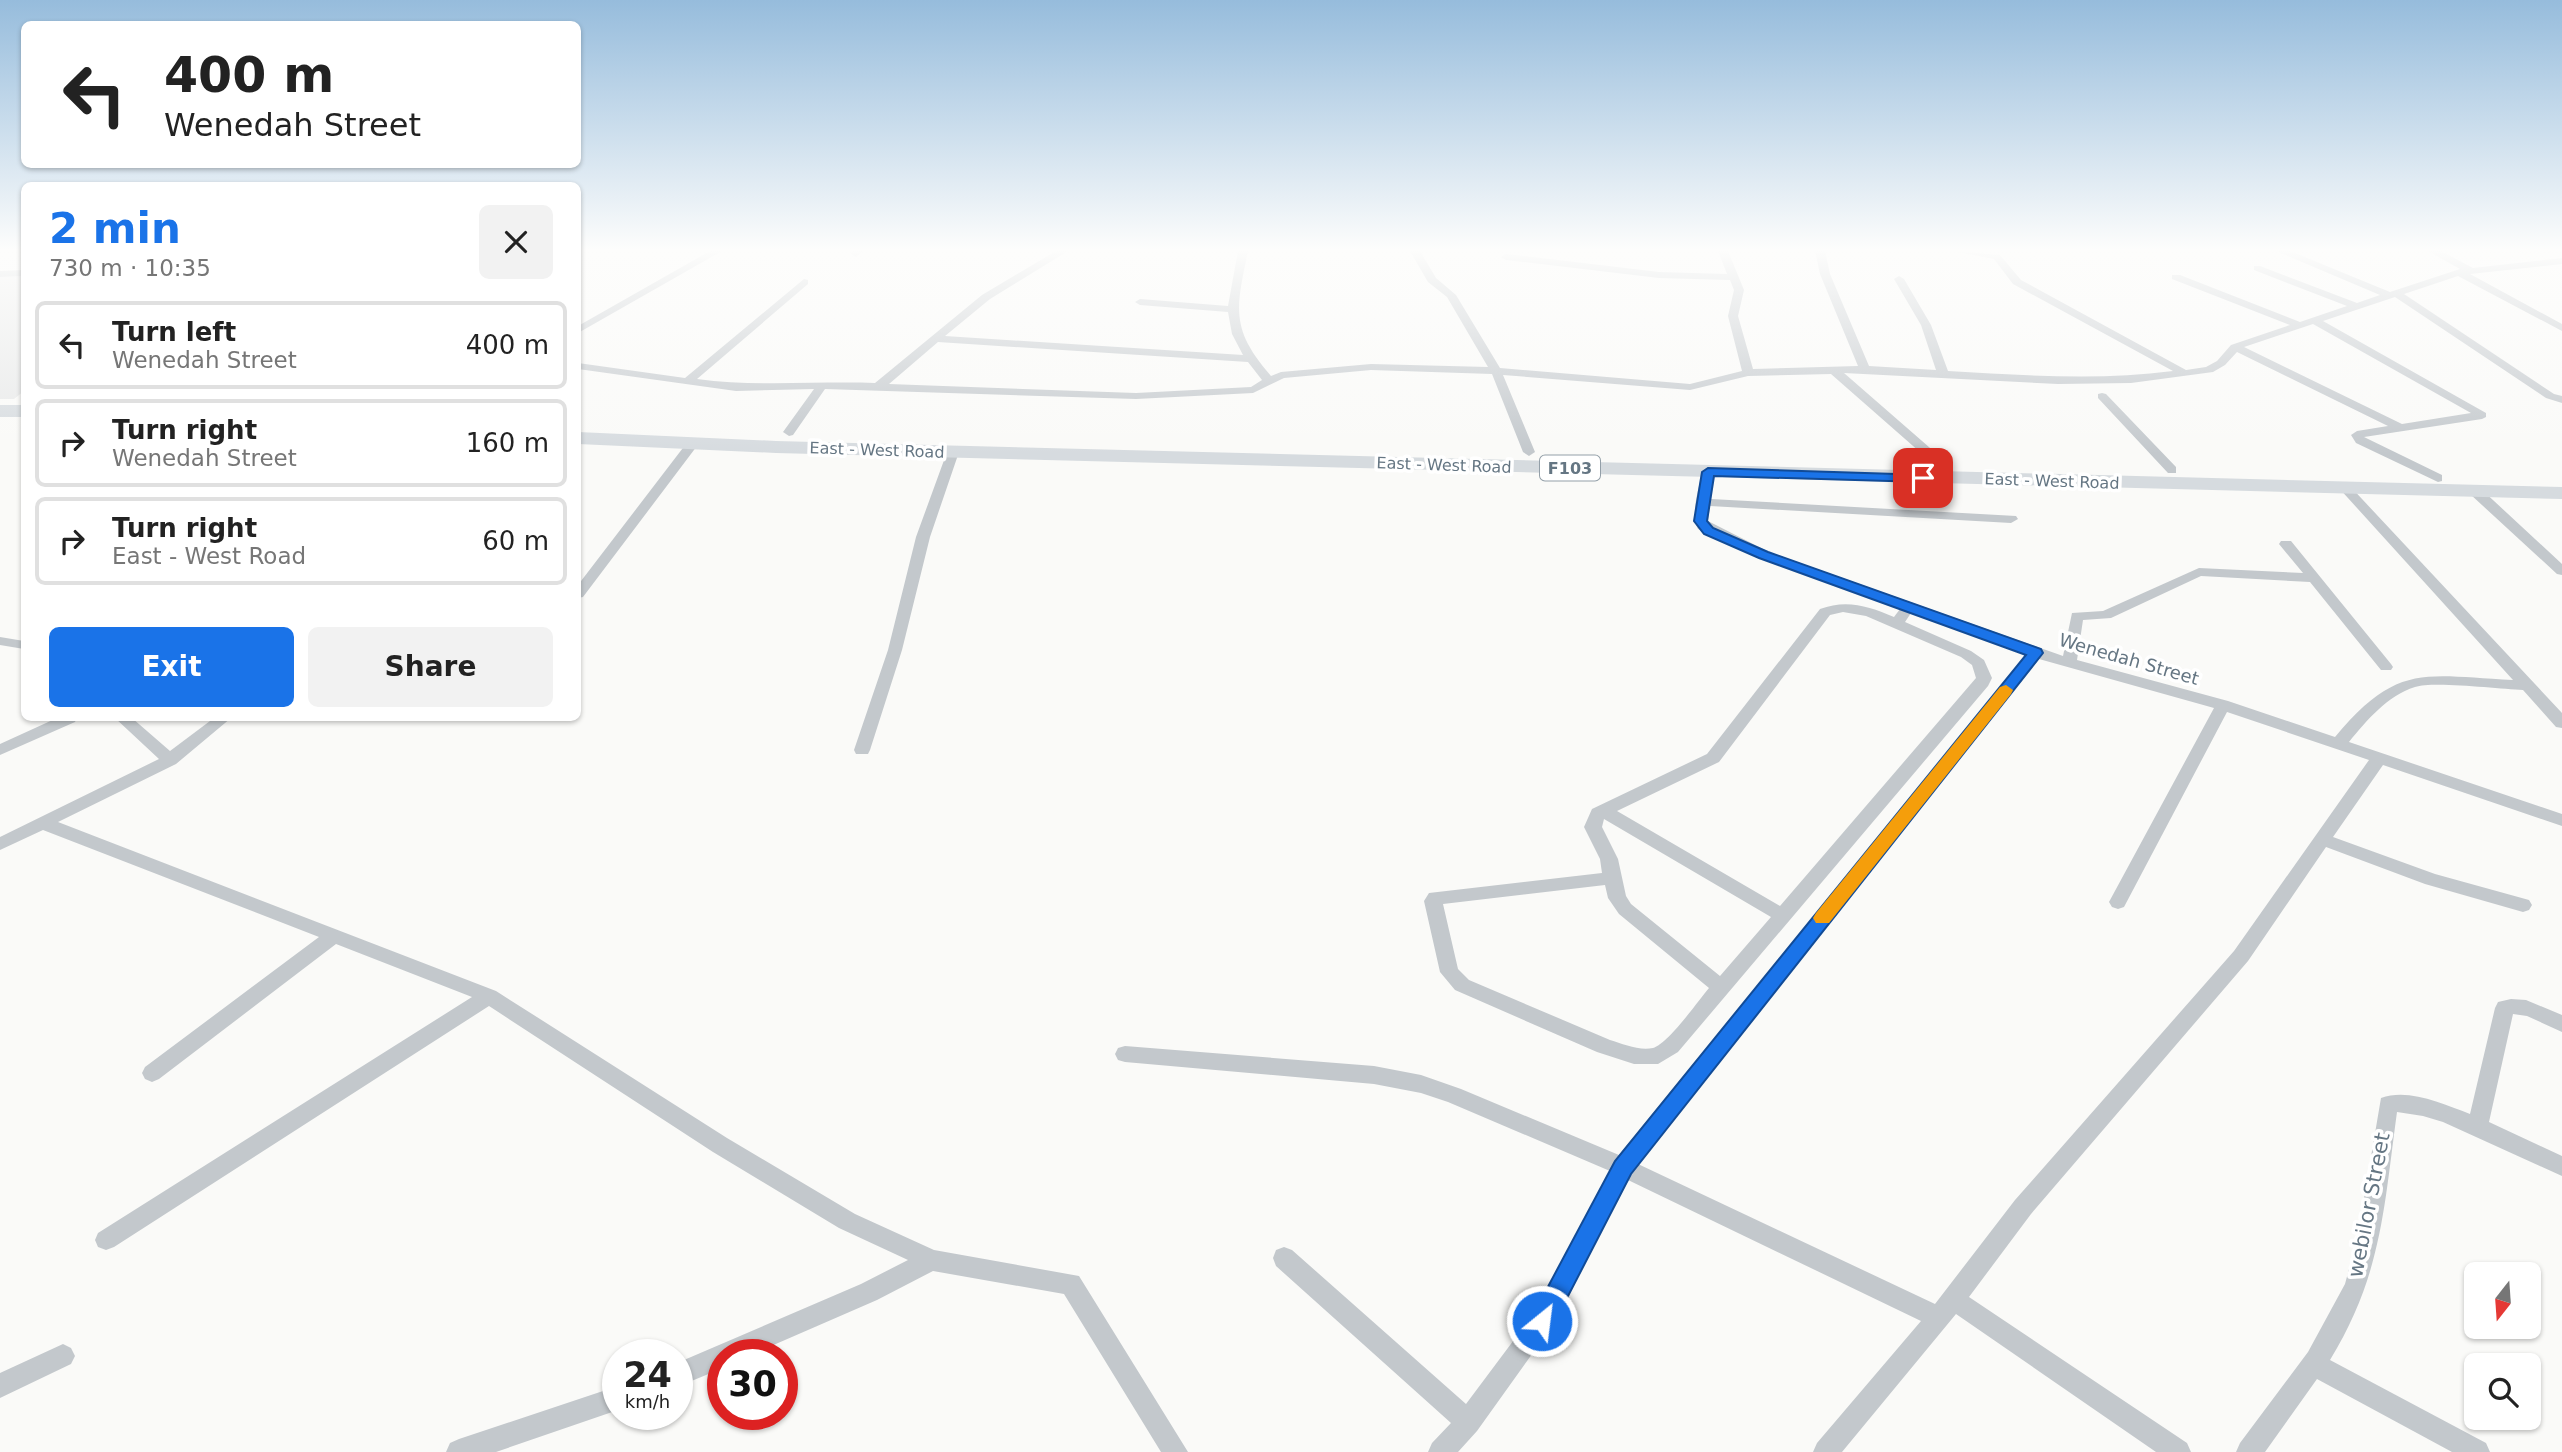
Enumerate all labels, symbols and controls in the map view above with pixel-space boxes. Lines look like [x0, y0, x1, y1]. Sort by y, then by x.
text: 400 m [164, 47, 334, 104]
icon: left [49, 49, 140, 140]
text: Wenedah Street [164, 106, 421, 144]
text: 2 min [49, 204, 181, 253]
button: close [479, 205, 553, 279]
text: 730 m · 10:35 [49, 255, 211, 281]
text: Turn left [112, 317, 236, 347]
icon: left [53, 326, 91, 364]
text: 400 m [466, 330, 549, 360]
text: Wenedah Street [112, 347, 297, 373]
text: Turn right [112, 415, 257, 445]
icon: right [53, 424, 91, 462]
text: 160 m [466, 428, 549, 458]
street label: East - West Road [809, 438, 945, 462]
text: Wenedah Street [112, 445, 297, 471]
pin [1893, 448, 1953, 508]
street label: East - West Road [1376, 453, 1512, 477]
road number: F103 [1540, 456, 1600, 481]
icon: arrive [1904, 459, 1942, 497]
street label: East - West Road [1984, 469, 2120, 493]
text: Turn right [112, 513, 257, 543]
icon: right [53, 522, 91, 560]
text: 60 m [482, 526, 549, 556]
text: East - West Road [112, 543, 306, 569]
button: Exit [49, 627, 294, 707]
button: Share [308, 627, 553, 707]
street label: Wenedah Street [2057, 629, 2201, 689]
street label: webilor Street [2343, 1131, 2395, 1279]
north arrow [2464, 1262, 2541, 1339]
map controls [2464, 1262, 2541, 1430]
position arrow [1505, 1284, 1579, 1358]
speed limit sign: 30 [707, 1339, 798, 1430]
button: search [2464, 1353, 2541, 1430]
text: 24 [623, 1355, 672, 1395]
text: km/h [625, 1391, 670, 1412]

